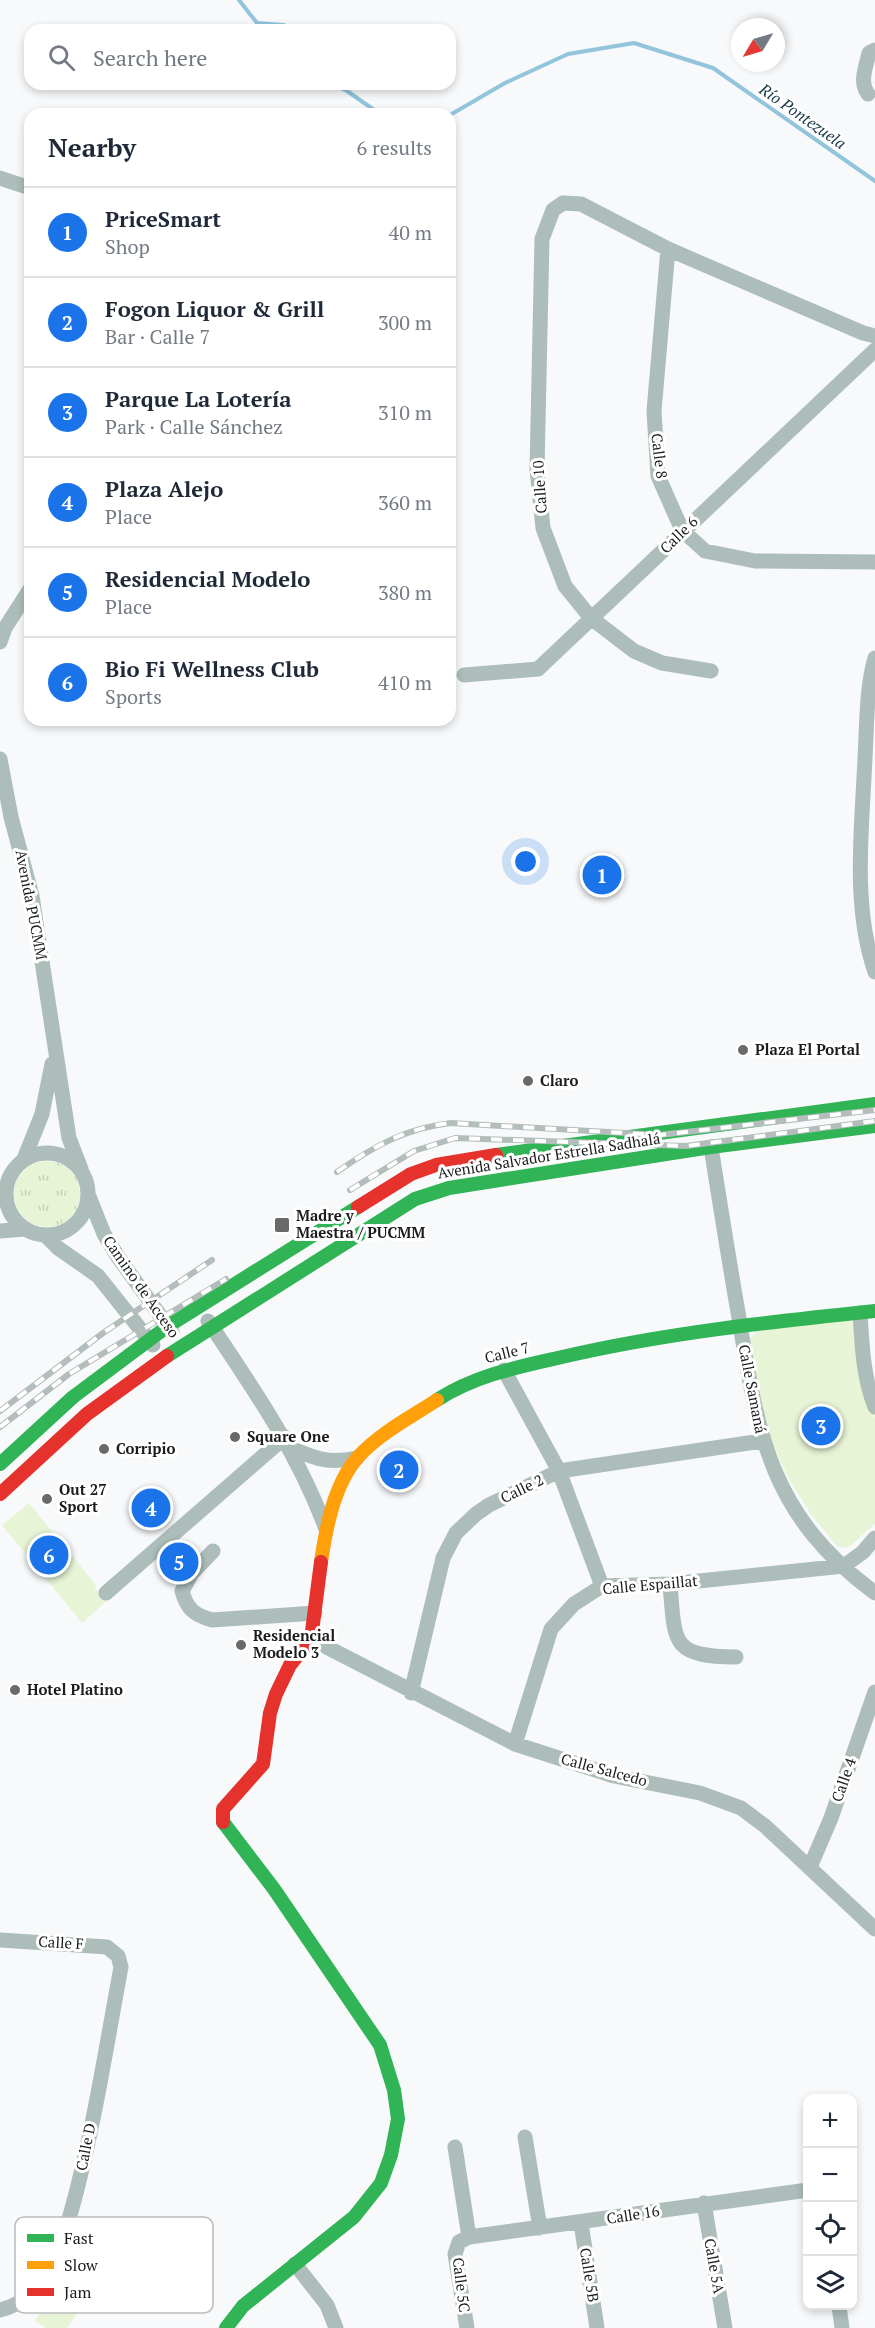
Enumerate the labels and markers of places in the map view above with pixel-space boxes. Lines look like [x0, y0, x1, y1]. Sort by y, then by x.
pin: 1 [582, 852, 622, 898]
place label: Plaza El Portal [755, 1039, 860, 1059]
marker: Plaza El Portal [736, 1043, 750, 1057]
place label: Claro [540, 1070, 579, 1090]
marker: Claro [521, 1074, 535, 1088]
place label: Madre y Maestra / PUCMM [296, 1205, 425, 1242]
marker: Madre y Maestra / PUCMM [273, 1216, 291, 1234]
pin: 3 [802, 1404, 840, 1448]
place label: Square One [247, 1426, 330, 1446]
marker: Square One [228, 1430, 242, 1444]
place label: Corripio [116, 1438, 175, 1458]
marker: Corripio [97, 1442, 111, 1456]
pin: 2 [380, 1448, 418, 1492]
place label: Out 27 Sport [59, 1479, 107, 1516]
pin: 4 [132, 1486, 170, 1530]
marker: Out 27 Sport [40, 1492, 54, 1506]
pin: 6 [29, 1532, 68, 1578]
pin: 5 [160, 1540, 198, 1584]
place label: Residencial Modelo 3 [253, 1625, 335, 1662]
marker: Residencial Modelo 3 [234, 1638, 248, 1652]
place label: Hotel Platino [27, 1679, 123, 1699]
marker: Hotel Platino [8, 1683, 22, 1697]

